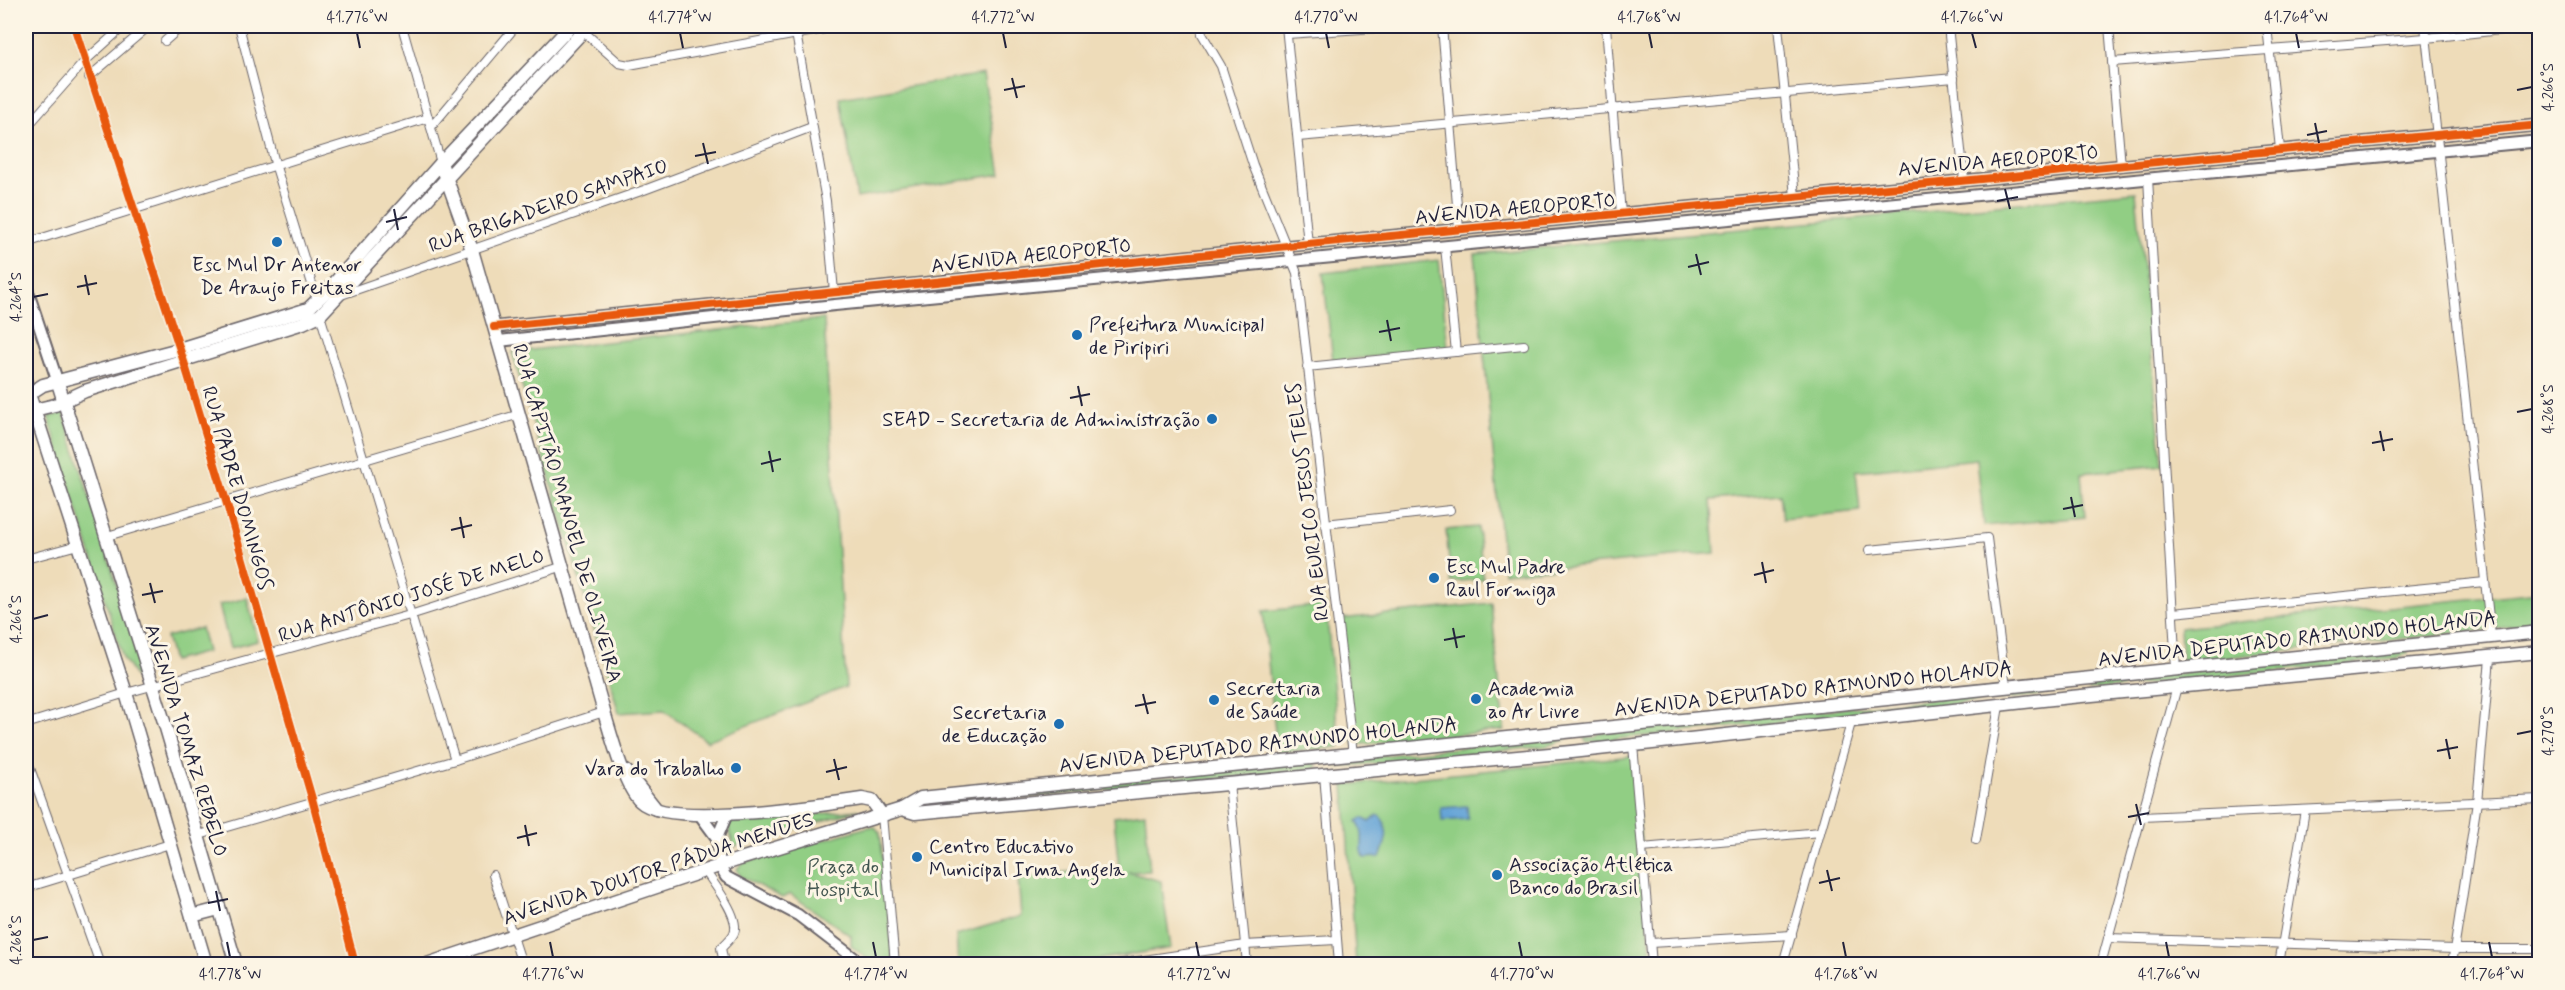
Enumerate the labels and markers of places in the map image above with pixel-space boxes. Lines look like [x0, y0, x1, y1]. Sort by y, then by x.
marker: Esc Mul Dr Antenor De Araujo Freitas [270, 235, 284, 249]
place label: Esc Mul Dr Antenor De Araujo Freitas [192, 252, 362, 302]
place label: Prefeitura Municipal de Piripiri [1089, 312, 1264, 362]
marker: Prefeitura Municipal de Piripiri [1070, 328, 1084, 342]
place label: SEAD - Secretaria de Administração [882, 407, 1200, 434]
marker: SEAD - Secretaria de Administração [1205, 412, 1219, 426]
place label: Esc Mul Padre Raul Formiga [1446, 554, 1565, 605]
marker: Esc Mul Padre Raul Formiga [1427, 571, 1441, 585]
place label: Secretaria de Saúde [1226, 676, 1320, 726]
place label: Academia ao Ar Livre [1488, 676, 1579, 726]
marker: Academia ao Ar Livre [1469, 692, 1483, 706]
marker: Secretaria de Saúde [1207, 693, 1221, 707]
place label: Secretaria de Educação [942, 700, 1047, 750]
marker: Secretaria de Educação [1052, 717, 1066, 731]
place label: Vara do Trabalho [585, 756, 724, 783]
marker: Vara do Trabalho [729, 761, 743, 775]
place label: Centro Educativo Municipal Irma Angela [929, 834, 1126, 886]
marker: Centro Educativo Municipal Irma Angela [910, 850, 924, 864]
place label: Associação Atlética Banco do Brasil [1509, 852, 1673, 902]
marker: Associação Atlética Banco do Brasil [1490, 868, 1504, 882]

